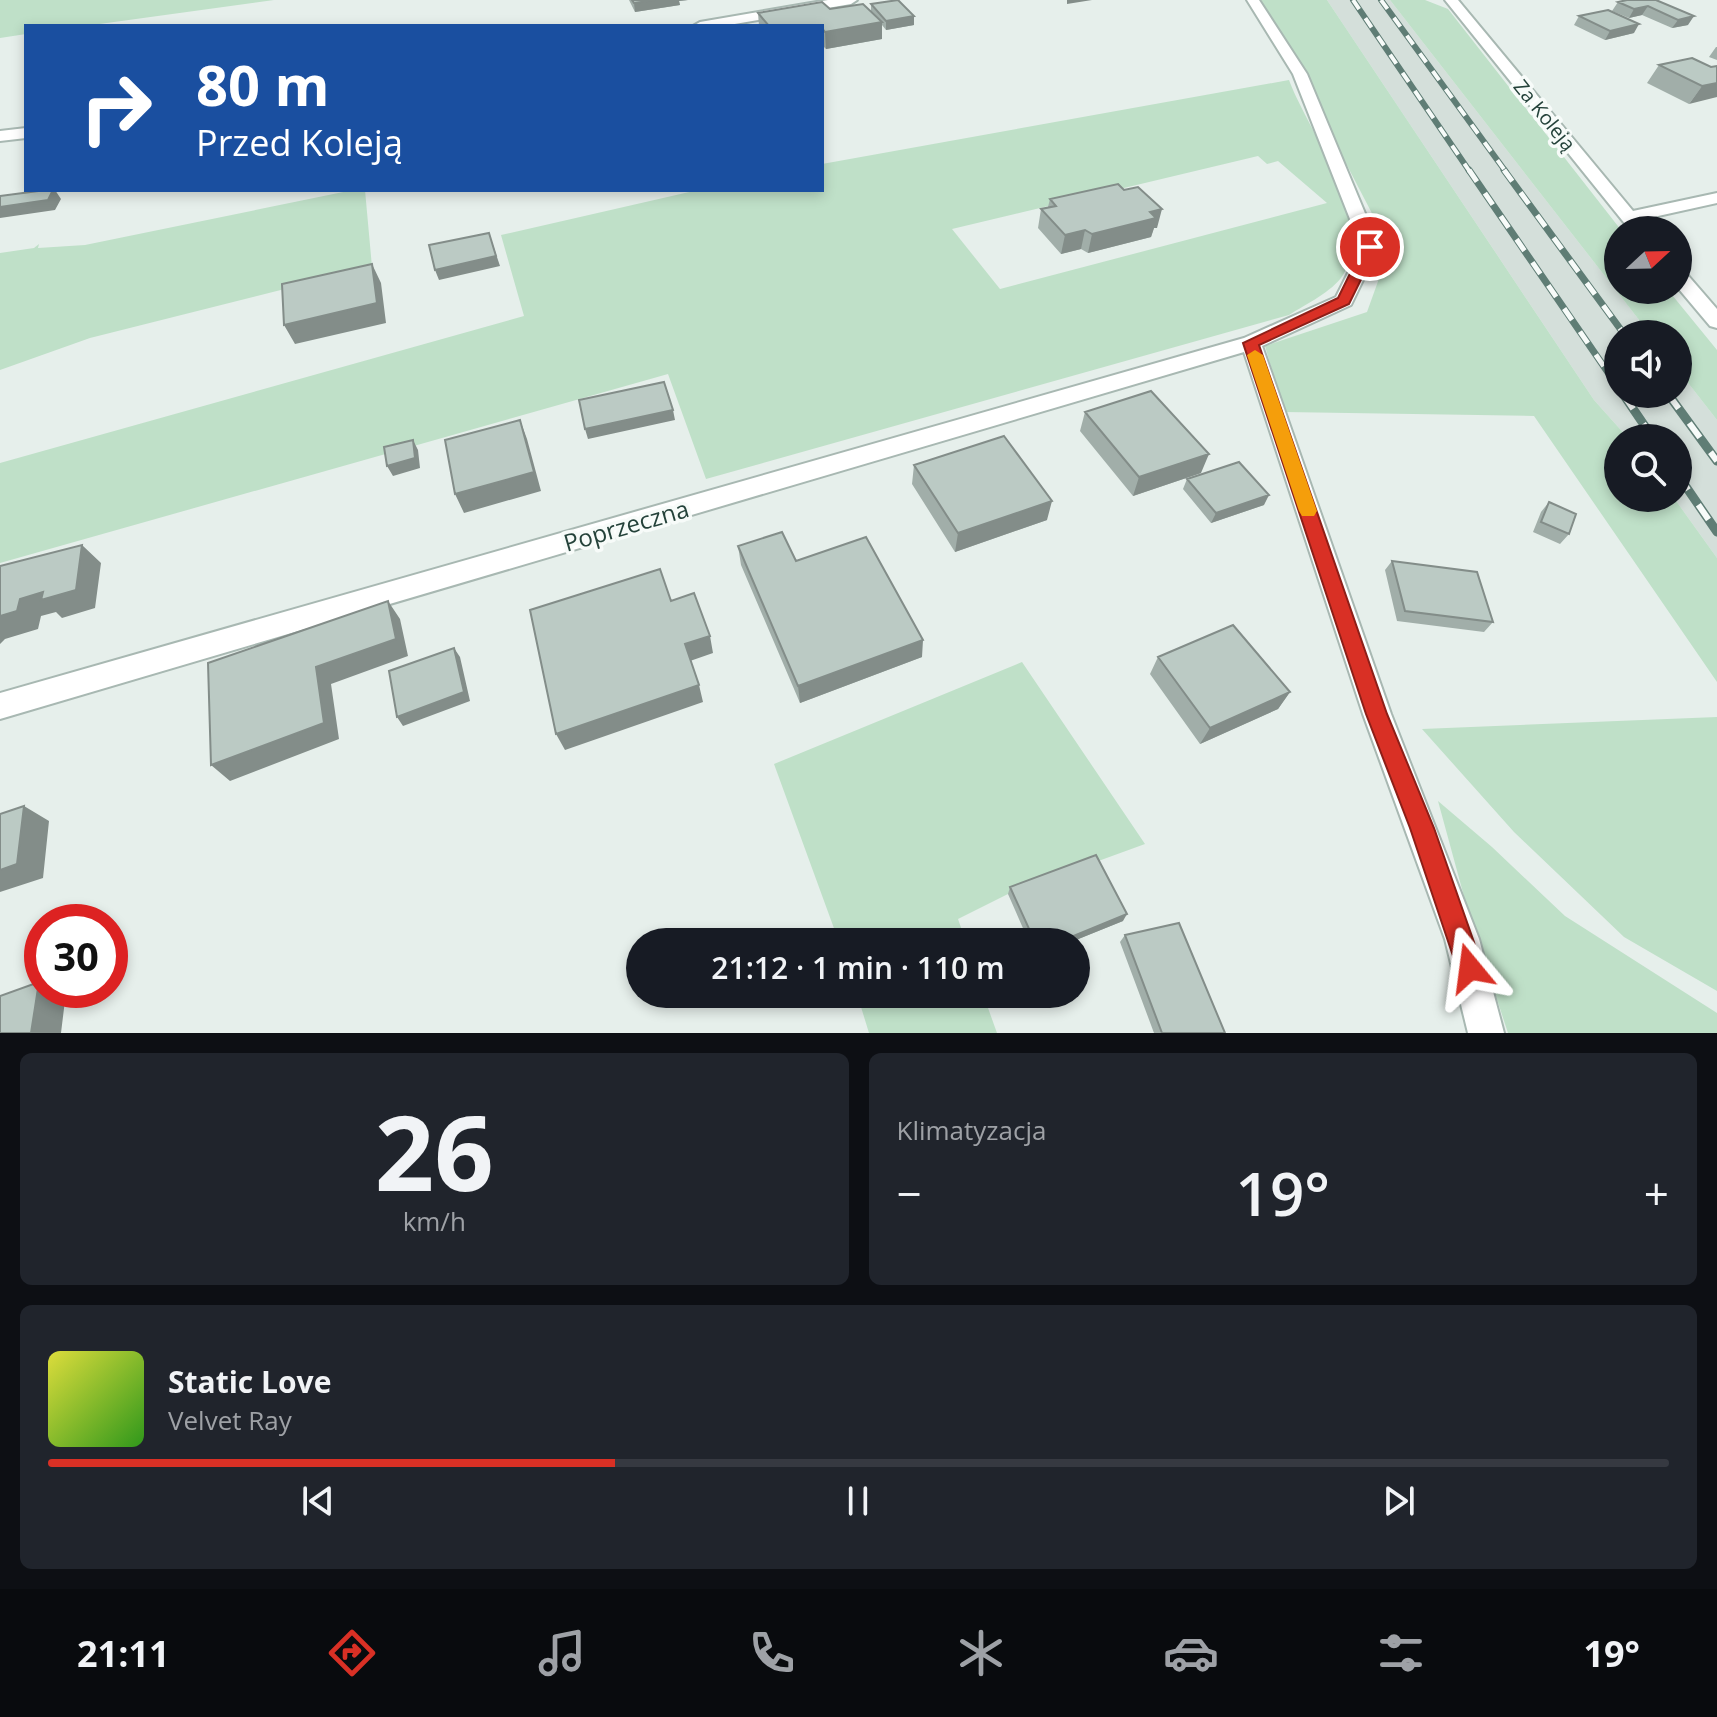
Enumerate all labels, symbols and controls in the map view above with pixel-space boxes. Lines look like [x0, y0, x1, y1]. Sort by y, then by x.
text: 80 m [196, 46, 330, 122]
icon: right [64, 56, 168, 160]
street label: Za Koleją [1508, 74, 1582, 156]
text: Przed Koleją [196, 118, 403, 167]
pin [1336, 213, 1404, 281]
north arrow [1604, 216, 1692, 304]
map controls [1604, 216, 1692, 512]
icon: arrive [1348, 225, 1392, 269]
button: sound [1604, 320, 1692, 408]
button: search [1604, 424, 1692, 512]
street label: Poprzeczna [559, 491, 693, 559]
speed limit sign: 30 [24, 904, 128, 1008]
position arrow [1428, 926, 1512, 1010]
text: 21:12 · 1 min · 110 m [711, 947, 1005, 988]
text: 26 [375, 1080, 494, 1221]
text: Klimatyzacja [897, 1112, 1046, 1148]
text: 19° [1236, 1152, 1330, 1234]
text: − [897, 1163, 922, 1223]
text: + [1644, 1163, 1669, 1223]
text: km/h [403, 1203, 466, 1239]
text: Static Love [168, 1361, 331, 1402]
text: Velvet Ray [168, 1402, 292, 1438]
icon: previous [296, 1479, 340, 1523]
icon: pause [836, 1479, 880, 1523]
icon: next [1377, 1479, 1421, 1523]
icon: directions [324, 1625, 380, 1681]
icon: music [534, 1625, 590, 1681]
icon: phone [744, 1625, 800, 1681]
icon: climate [953, 1625, 1009, 1681]
icon: car [1163, 1625, 1219, 1681]
icon: filters [1373, 1625, 1429, 1681]
text: 21:11 [77, 1629, 170, 1678]
text: 19° [1583, 1629, 1640, 1678]

